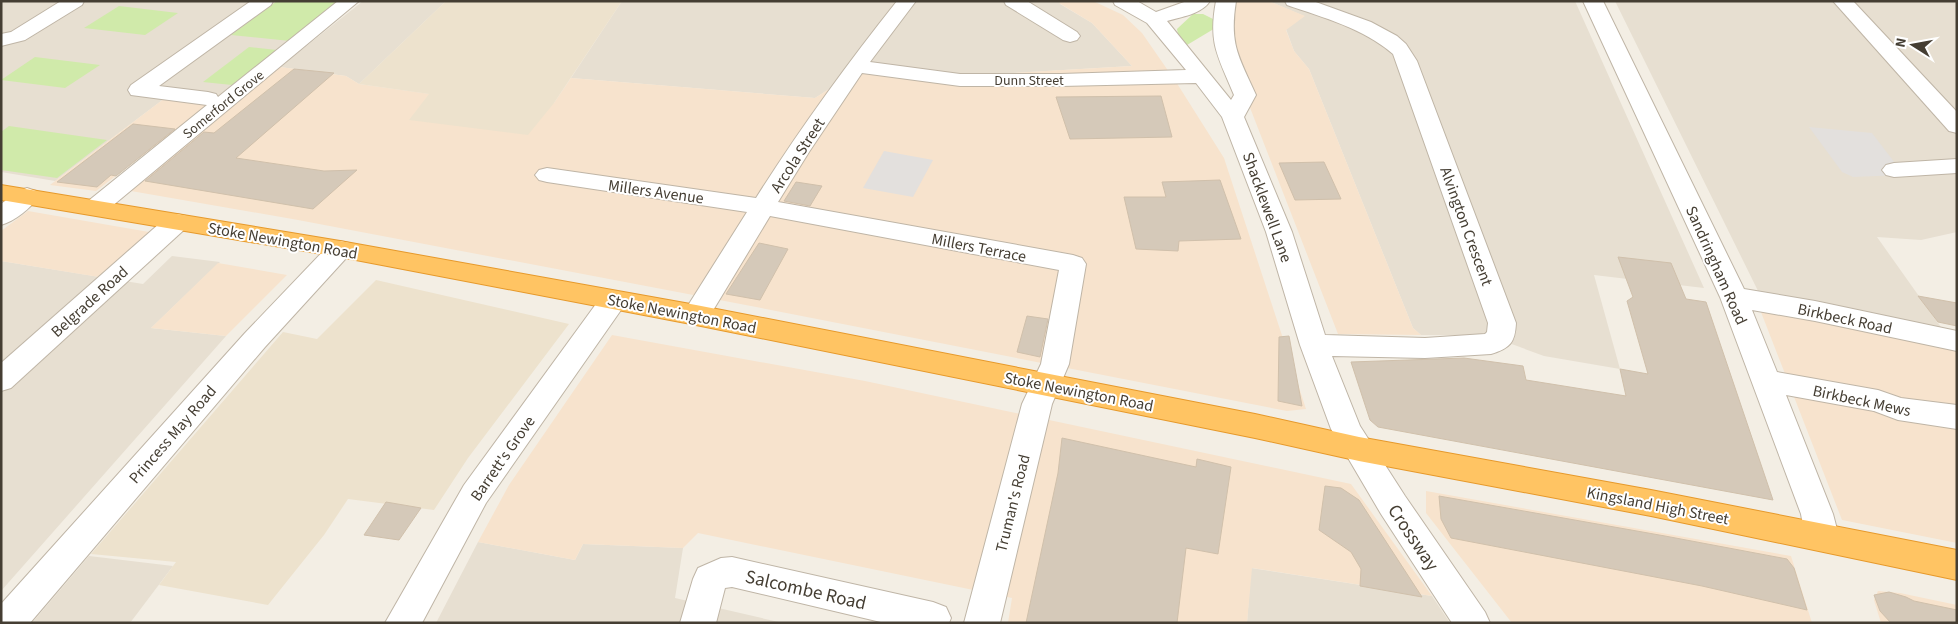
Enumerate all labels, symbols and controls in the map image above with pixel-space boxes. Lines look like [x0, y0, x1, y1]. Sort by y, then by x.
north arrow [1888, 20, 1938, 70]
text: N [1891, 36, 1912, 49]
street label: Somerford Grove [179, 66, 269, 144]
street label: Dunn Street [994, 71, 1064, 91]
street label: Arcola Street [765, 113, 831, 197]
street label: Shacklewell Lane [1237, 149, 1297, 266]
street label: Alvington Crescent [1434, 164, 1498, 289]
street label: Millers Avenue [607, 174, 705, 210]
street label: Sandringham Road [1680, 202, 1752, 328]
street label: Stoke Newington Road [206, 217, 359, 265]
street label: Millers Terrace [929, 228, 1028, 268]
street label: Belgrade Road [46, 261, 133, 342]
street label: Stoke Newington Road [605, 289, 758, 339]
street label: Birkbeck Road [1795, 298, 1894, 340]
street label: Stoke Newington Road [1002, 367, 1155, 417]
street label: Birkbeck Mews [1811, 380, 1913, 422]
street label: Princess May Road [124, 381, 222, 488]
street label: Barrett's Grove [465, 411, 540, 506]
street label: Truman's Road [990, 452, 1036, 554]
street label: Kingsland High Street [1585, 481, 1731, 531]
street label: Crossway [1380, 499, 1445, 577]
street label: Salcombe Road [743, 563, 869, 617]

